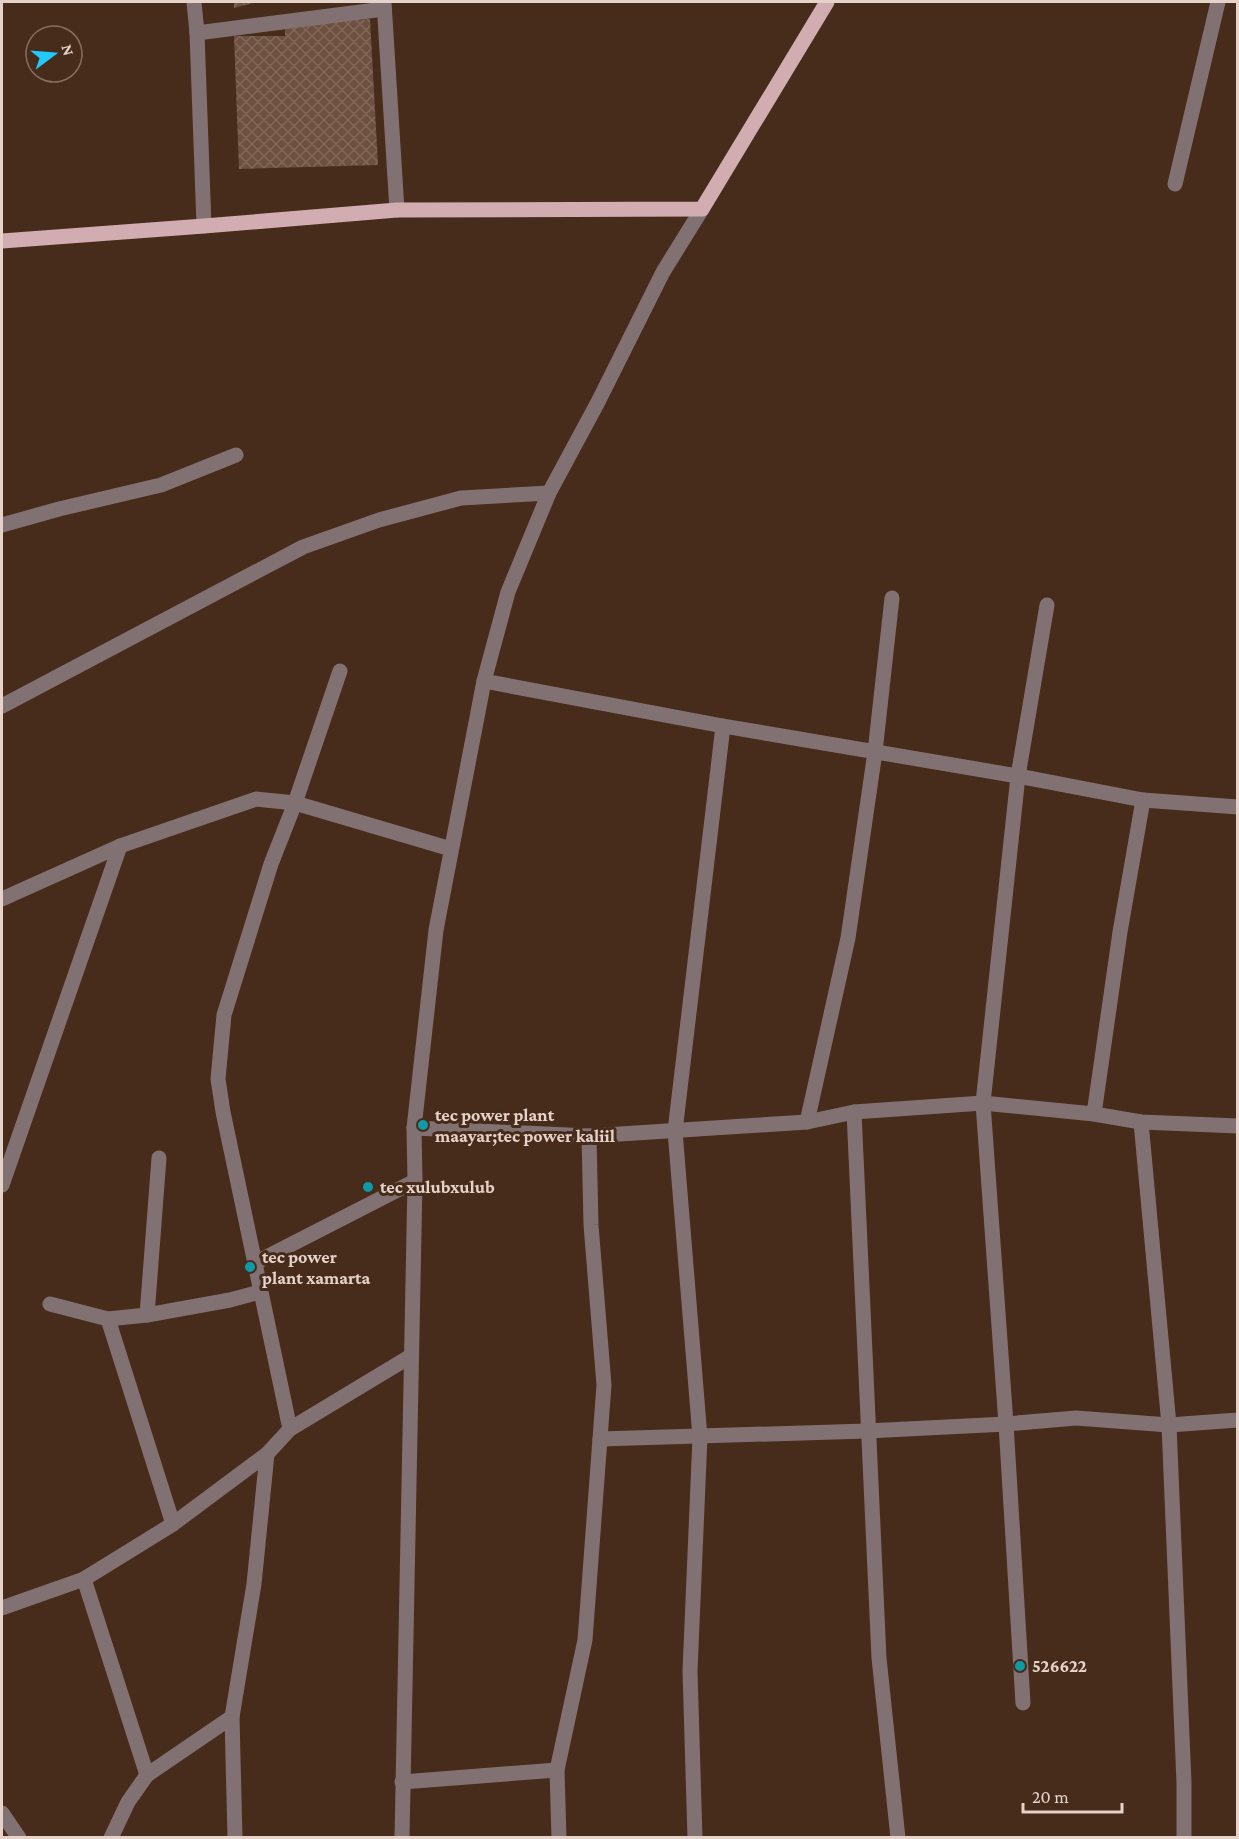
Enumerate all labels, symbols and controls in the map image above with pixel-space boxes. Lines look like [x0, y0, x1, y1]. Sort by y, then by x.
north arrow [24, 24, 84, 84]
text: N [58, 42, 78, 58]
place label: tec power plant maayar;tec power kaliil [435, 1105, 615, 1147]
marker: tec power plant maayar;tec power kaliil [416, 1118, 430, 1132]
place label: tec xulubxulub [380, 1177, 495, 1197]
marker: tec xulubxulub [361, 1180, 375, 1194]
place label: tec power plant xamarta [262, 1247, 371, 1288]
marker: tec power plant xamarta [243, 1260, 257, 1274]
place label: 526622 [1032, 1656, 1087, 1676]
marker: 526622 [1013, 1659, 1027, 1673]
scale bar [1023, 1776, 1122, 1814]
text: 20 m [1032, 1787, 1069, 1807]

